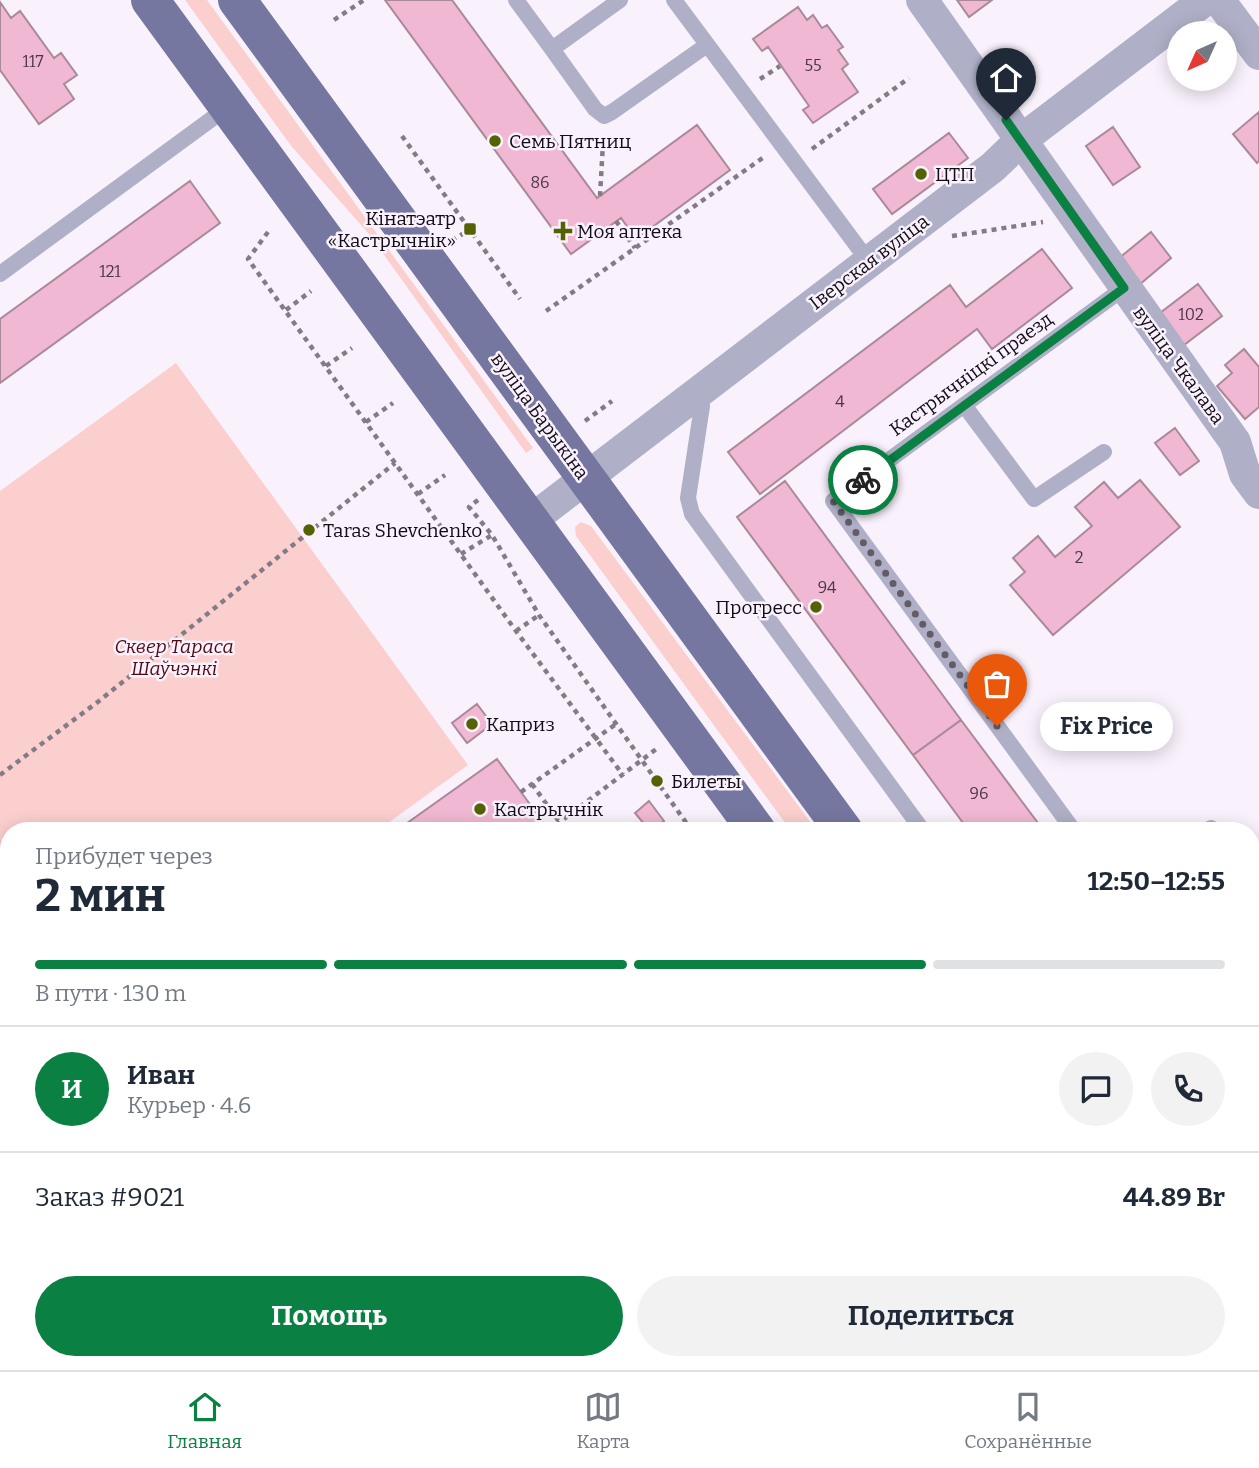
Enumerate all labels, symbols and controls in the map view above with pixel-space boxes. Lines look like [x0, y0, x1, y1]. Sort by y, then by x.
north arrow [1167, 21, 1237, 91]
map controls [1167, 21, 1237, 91]
pin [976, 48, 1036, 120]
house number: 117 [23, 52, 43, 71]
house number: 55 [804, 56, 822, 75]
icon: home [987, 59, 1025, 97]
place label: Семь Пятниц [509, 130, 632, 153]
marker: Семь Пятниц [487, 133, 503, 149]
place label: ЦТП [935, 163, 974, 186]
marker: ЦТП [913, 166, 929, 182]
house number: 86 [530, 173, 550, 192]
place label: Кінатэатр «Кастрычнік» [328, 207, 456, 252]
street label: Іверская вуліца [805, 209, 934, 314]
place label: Моя аптека [577, 220, 683, 243]
marker: Кінатэатр «Кастрычнік» [462, 221, 478, 237]
marker: Моя аптека [555, 223, 571, 239]
house number: 121 [99, 262, 121, 281]
street label: вуліца Чкалава [1128, 301, 1230, 429]
house number: 102 [1178, 305, 1204, 324]
street label: Кастрычніцкі праезд [885, 307, 1057, 441]
street label: вуліца Барыкіна [486, 348, 594, 484]
house number: 4 [835, 392, 845, 411]
courier [828, 445, 898, 515]
icon: bike [844, 461, 882, 499]
place label: Taras Shevchenko [323, 519, 482, 542]
marker: Taras Shevchenko [301, 522, 317, 538]
house number: 2 [1075, 548, 1083, 567]
house number: 94 [818, 578, 837, 597]
place label: Прогресс [715, 596, 802, 619]
marker: Прогресс [808, 599, 824, 615]
park label: Сквер Тараса Шаўчэнкі [114, 635, 234, 680]
pin [967, 654, 1027, 726]
icon: bag [978, 665, 1016, 703]
callout: Fix Price [1039, 702, 1172, 750]
text: Fix Price [1060, 712, 1153, 740]
place label: Каприз [486, 713, 555, 736]
marker: Каприз [464, 716, 480, 732]
place label: Билеты [671, 770, 741, 793]
marker: Билеты [649, 773, 665, 789]
house number: 96 [970, 784, 988, 803]
place label: Кастрычнік [494, 798, 604, 821]
marker: Кастрычнік [472, 801, 488, 817]
text: Прибудет через [35, 842, 213, 870]
text: 12:50–12:55 [1087, 866, 1225, 897]
text: 2 мин [35, 868, 166, 923]
text: В пути · 130 m [35, 979, 186, 1007]
button: chat [1059, 1052, 1133, 1126]
button: phone [1151, 1052, 1225, 1126]
text: Иван [127, 1060, 195, 1091]
text: И [62, 1074, 82, 1105]
text: Курьер · 4.6 [127, 1091, 251, 1119]
text: Заказ #9021 [35, 1182, 184, 1213]
text: 44.89 Br [1123, 1182, 1225, 1213]
button: Помощь [35, 1276, 623, 1356]
button: Поделиться [637, 1276, 1225, 1356]
tab: Главная [167, 1388, 242, 1453]
tab: Карта [576, 1388, 630, 1453]
tab: Сохранённые [964, 1388, 1092, 1453]

